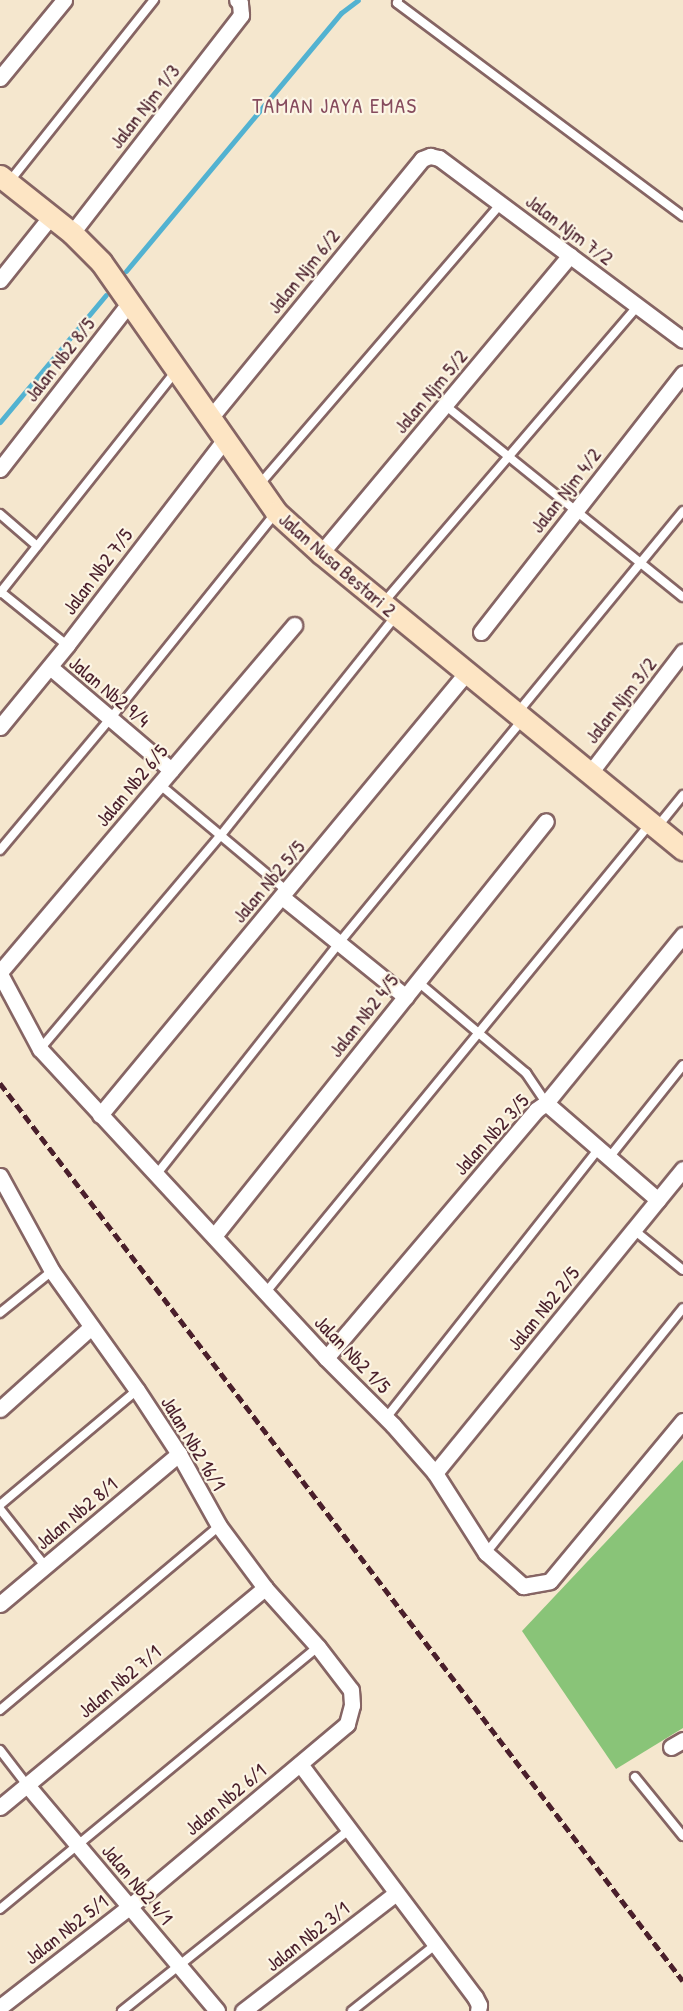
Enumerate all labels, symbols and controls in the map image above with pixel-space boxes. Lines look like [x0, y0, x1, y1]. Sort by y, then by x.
street label: Jalan Njm 1/3 [104, 59, 184, 153]
district label: TAMAN JAYA EMAS [252, 93, 418, 119]
street label: Jalan Njm 7/2 [522, 188, 618, 270]
street label: Jalan Njm 6/2 [262, 224, 344, 318]
street label: Jalan Nb2 8/5 [19, 312, 99, 406]
street label: Jalan Njm 5/2 [388, 344, 472, 438]
street label: Jalan Njm 4/2 [524, 443, 606, 537]
street label: Jalan Nusa Bestari 2 [274, 507, 402, 621]
street label: Jalan Nb2 7/5 [57, 523, 137, 619]
street label: Jalan Nb2 9/4 [65, 650, 155, 732]
street label: Jalan Njm 3/2 [579, 652, 661, 748]
street label: Jalan Nb2 6/5 [90, 739, 172, 831]
street label: Jalan Nb2 5/5 [227, 835, 309, 927]
street label: Jalan Nb2 4/5 [323, 968, 403, 1062]
street label: Jalan Nb2 3/5 [448, 1089, 534, 1179]
street label: Jalan Nb2 2/5 [502, 1261, 584, 1355]
street label: Jalan Nb2 1/5 [310, 1310, 396, 1398]
street label: Jalan Nb2 16/1 [156, 1391, 232, 1495]
street label: Jalan Nb2 8/1 [30, 1472, 122, 1554]
street label: Jalan Nb2 7/1 [73, 1640, 165, 1722]
street label: Jalan Nb2 6/1 [180, 1758, 270, 1840]
street label: Jalan Nb2 4/1 [97, 1839, 179, 1929]
street label: Jalan Nb2 5/1 [20, 1889, 112, 1969]
street label: Jalan Nb2 3/1 [260, 1896, 354, 1976]

